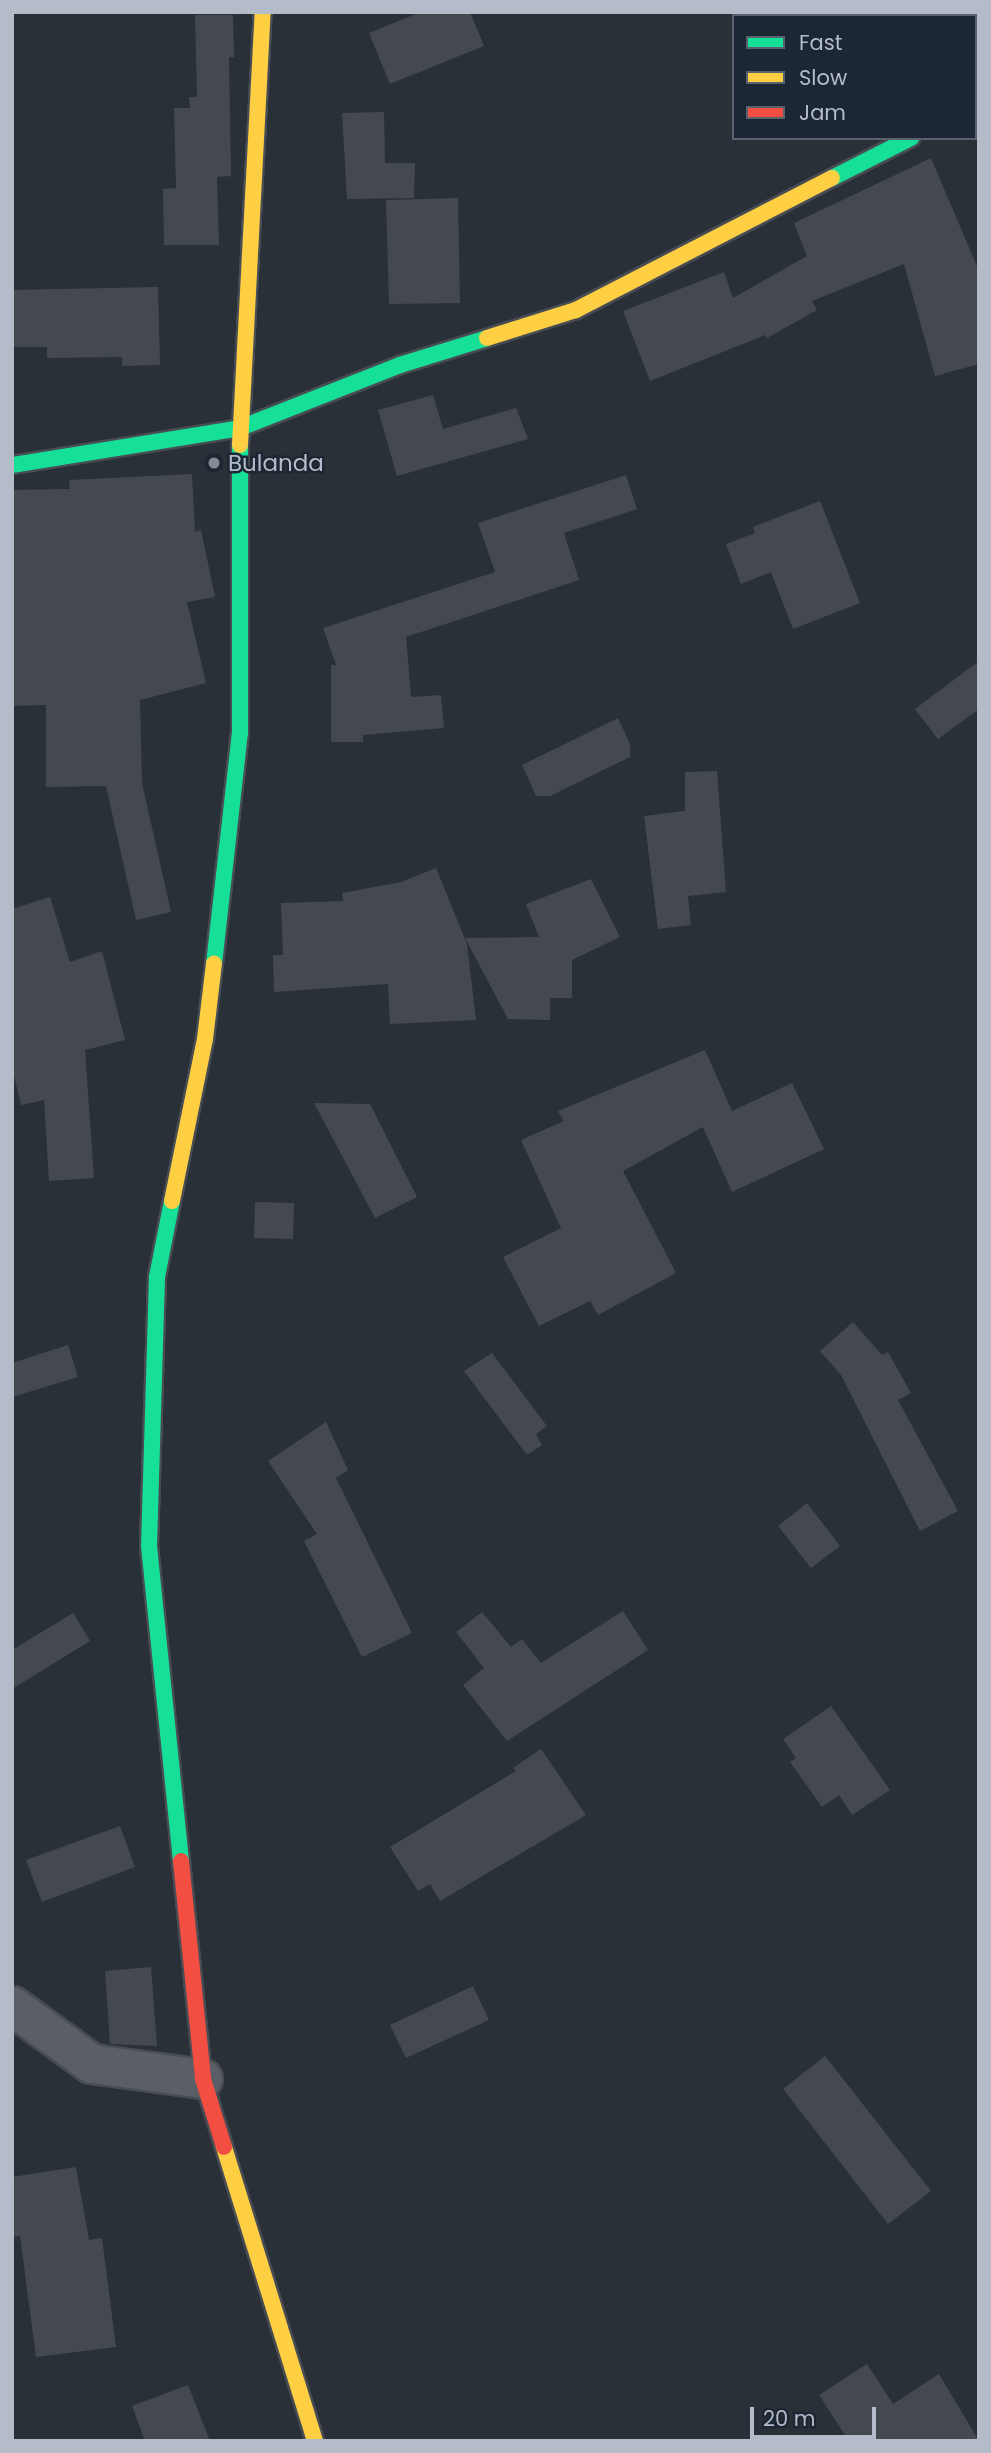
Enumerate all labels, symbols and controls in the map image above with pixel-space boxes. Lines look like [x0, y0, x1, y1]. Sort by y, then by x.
legend [732, 14, 977, 140]
text: Fast [799, 28, 842, 57]
text: Slow [799, 63, 847, 92]
text: Jam [799, 98, 846, 127]
place label: Bulanda [228, 449, 324, 477]
marker: Bulanda [206, 455, 222, 471]
scale bar [753, 2394, 879, 2438]
text: 20 m [763, 2404, 816, 2433]

